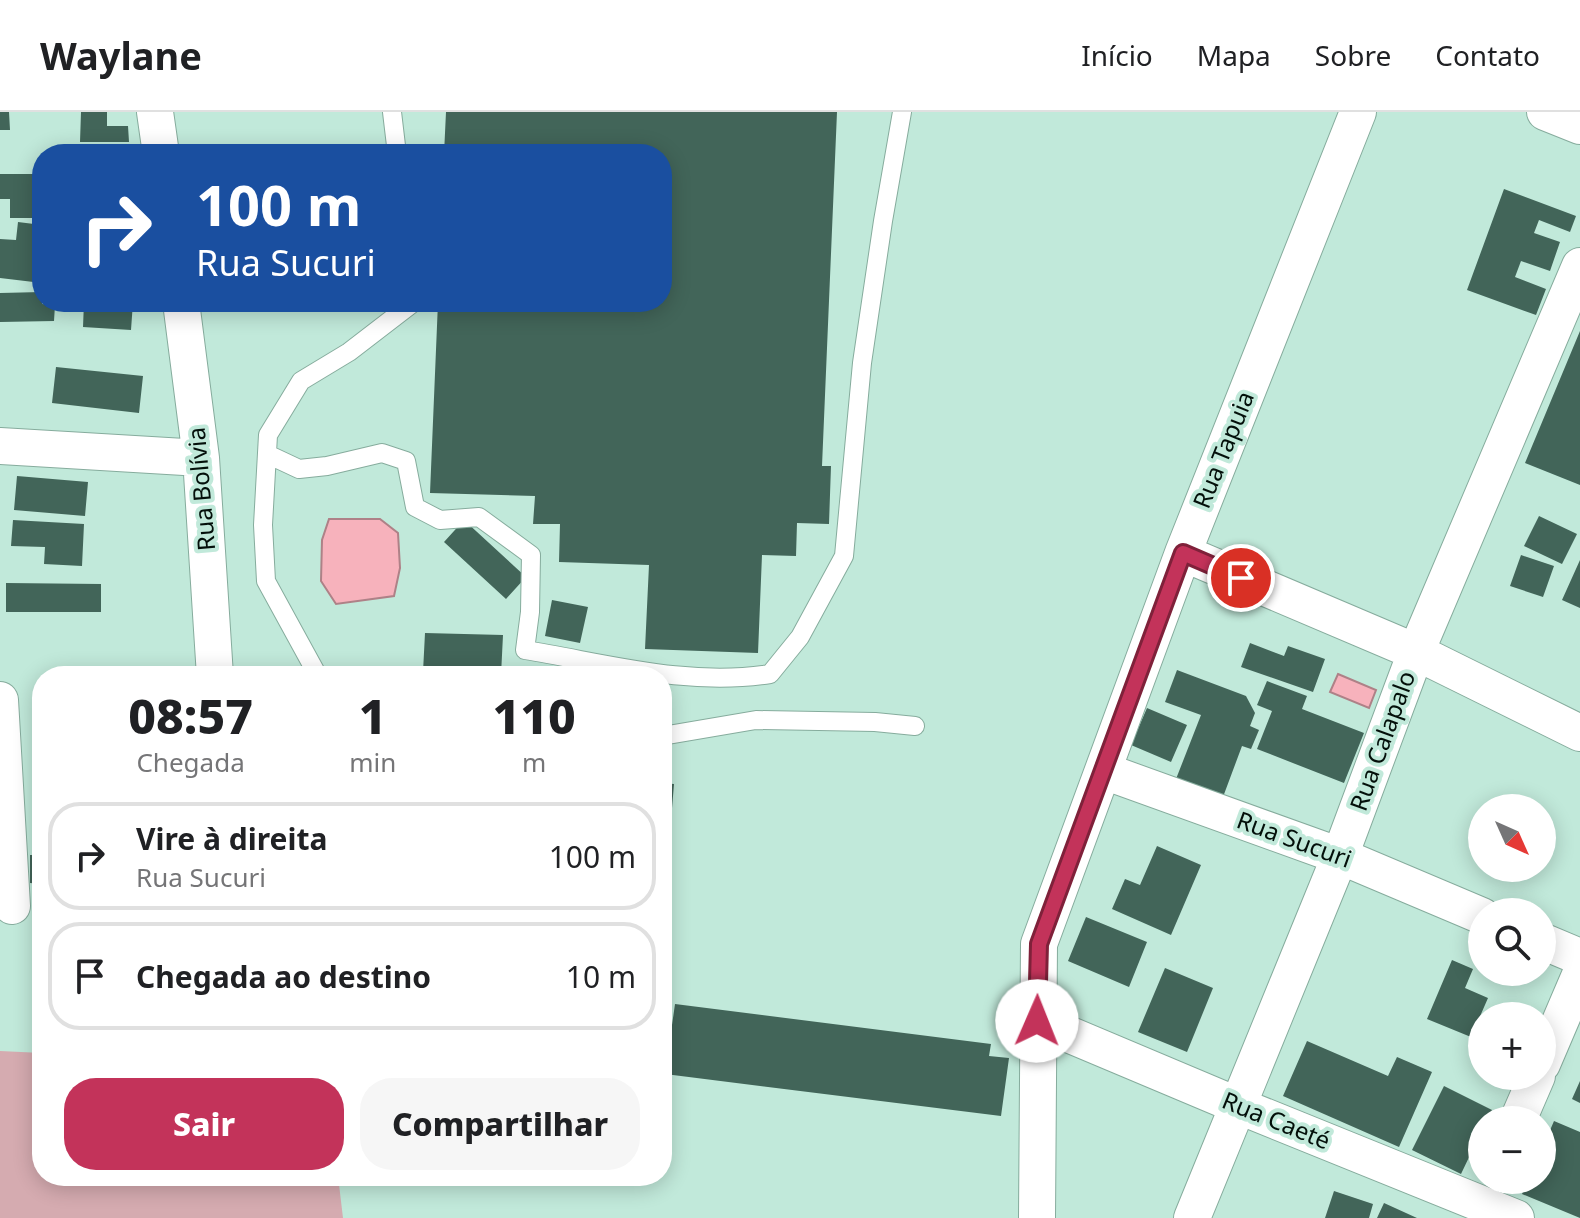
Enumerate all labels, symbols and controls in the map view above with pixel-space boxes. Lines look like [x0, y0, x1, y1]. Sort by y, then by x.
text: Waylane [40, 29, 202, 81]
text: Início [1081, 36, 1153, 74]
text: Mapa [1197, 36, 1271, 74]
text: Sobre [1315, 36, 1391, 74]
text: Contato [1435, 36, 1540, 74]
text: 100 m [196, 166, 361, 242]
icon: right [64, 176, 168, 280]
text: Rua Sucuri [196, 238, 376, 287]
street label: Rua Tapuia [1184, 386, 1261, 513]
street label: Rua Bolívia [179, 426, 222, 552]
pin [1207, 544, 1275, 612]
icon: arrive [1219, 556, 1263, 600]
street label: Rua Calapalo [1341, 666, 1422, 815]
text: 08:57 [128, 683, 253, 748]
text: 1 [359, 683, 387, 748]
text: 110 [493, 683, 576, 748]
text: Chegada [136, 744, 245, 780]
text: min [349, 744, 396, 780]
text: m [522, 744, 546, 780]
north arrow [1468, 794, 1556, 882]
map controls [1468, 794, 1556, 1194]
street label: Rua Sucuri [1233, 803, 1357, 875]
text: Vire à direita [136, 818, 327, 859]
icon: right [68, 834, 112, 878]
text: 100 m [549, 836, 636, 877]
text: Rua Sucuri [136, 859, 266, 895]
button: search [1468, 898, 1556, 986]
icon: arrive [68, 954, 112, 998]
text: Chegada ao destino [136, 956, 431, 997]
text: 10 m [566, 956, 636, 997]
position arrow [995, 979, 1079, 1063]
button: + [1468, 1002, 1556, 1090]
button: Sair [64, 1078, 344, 1170]
button: Compartilhar [360, 1078, 640, 1170]
street label: Rua Caeté [1218, 1083, 1336, 1156]
button: − [1468, 1106, 1556, 1194]

